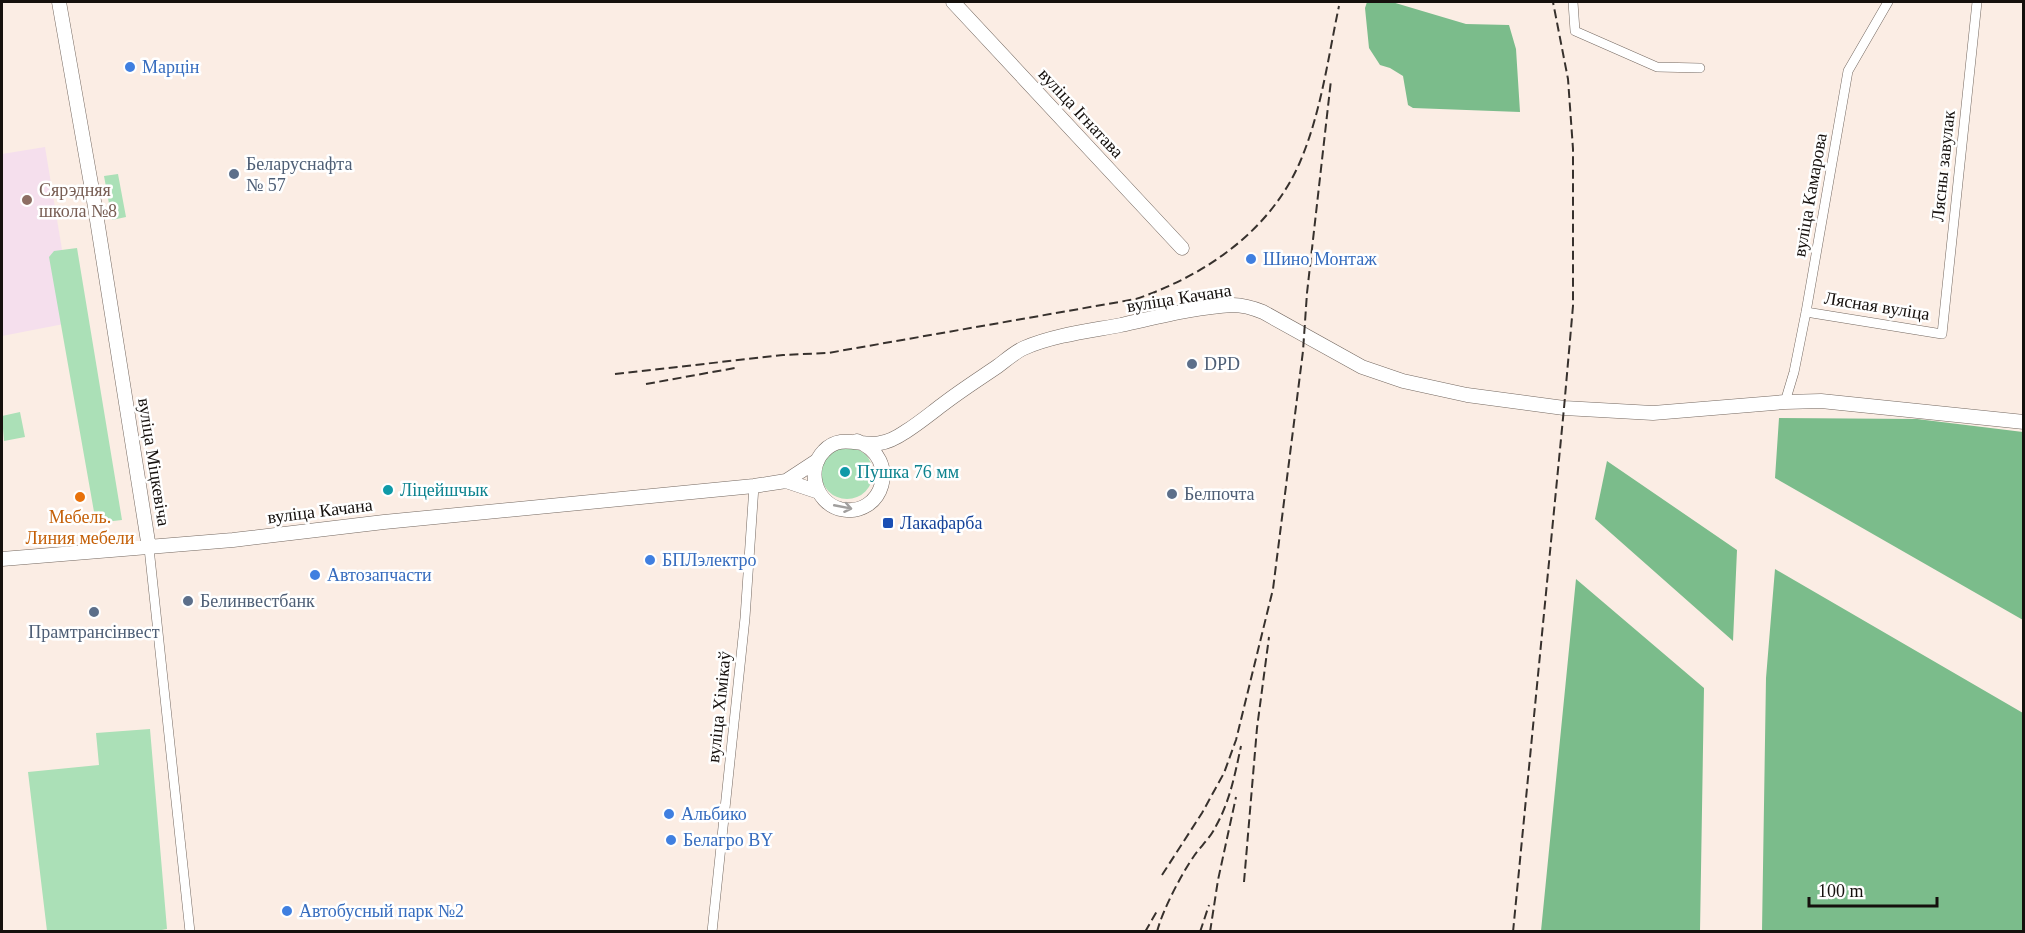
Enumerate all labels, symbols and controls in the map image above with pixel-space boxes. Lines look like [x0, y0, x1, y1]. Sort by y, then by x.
place label: Марцін [142, 57, 200, 77]
marker: Марцін [123, 60, 137, 74]
street label: вуліца Ігнатава [1034, 64, 1128, 162]
street label: Лясны завулак [1927, 109, 1959, 223]
street label: вуліца Камарова [1789, 131, 1831, 259]
place label: Беларуснафта № 57 [246, 154, 352, 195]
marker: Беларуснафта № 57 [227, 167, 241, 181]
place label: Сярэдняя школа №8 [39, 180, 117, 221]
marker: Сярэдняя школа №8 [20, 193, 34, 207]
place label: Шино Монтаж [1263, 249, 1377, 269]
marker: Шино Монтаж [1244, 252, 1258, 266]
street label: вуліца Качана [1125, 280, 1233, 316]
street label: Лясная вуліца [1823, 288, 1931, 324]
place label: DPD [1204, 354, 1240, 374]
marker: DPD [1185, 357, 1199, 371]
street label: вуліца Міцкевіча [134, 396, 174, 528]
place label: Пушка 76 мм [857, 462, 959, 482]
marker: Пушка 76 мм [838, 465, 852, 479]
place label: Ліцейшчык [400, 480, 488, 500]
marker: Ліцейшчык [381, 483, 395, 497]
place label: Белпочта [1184, 484, 1255, 504]
marker: Белпочта [1165, 487, 1179, 501]
marker: Мебель. Линия мебели [73, 490, 87, 504]
street label: вуліца Качана [266, 495, 374, 527]
one-way arrow [832, 502, 852, 513]
place label: Мебель. Линия мебели [26, 507, 135, 548]
place label: Лакафарба [900, 513, 982, 533]
marker: Лакафарба [881, 516, 895, 530]
place label: БПЛэлектро [662, 550, 757, 570]
marker: БПЛэлектро [643, 553, 657, 567]
place label: Автозапчасти [327, 565, 432, 585]
marker: Автозапчасти [308, 568, 322, 582]
place label: Белинвестбанк [200, 591, 315, 611]
marker: Белинвестбанк [181, 594, 195, 608]
marker: Прамтрансінвест [87, 605, 101, 619]
place label: Прамтрансінвест [28, 622, 160, 642]
street label: вуліца Хімікаў [703, 650, 735, 764]
place label: Альбико [681, 804, 747, 824]
marker: Альбико [662, 807, 676, 821]
place label: Белагро BY [683, 830, 773, 850]
marker: Белагро BY [664, 833, 678, 847]
scale bar [1809, 870, 1936, 908]
text: 100 m [1818, 881, 1864, 901]
place label: Автобусный парк №2 [299, 901, 464, 921]
marker: Автобусный парк №2 [280, 904, 294, 918]

